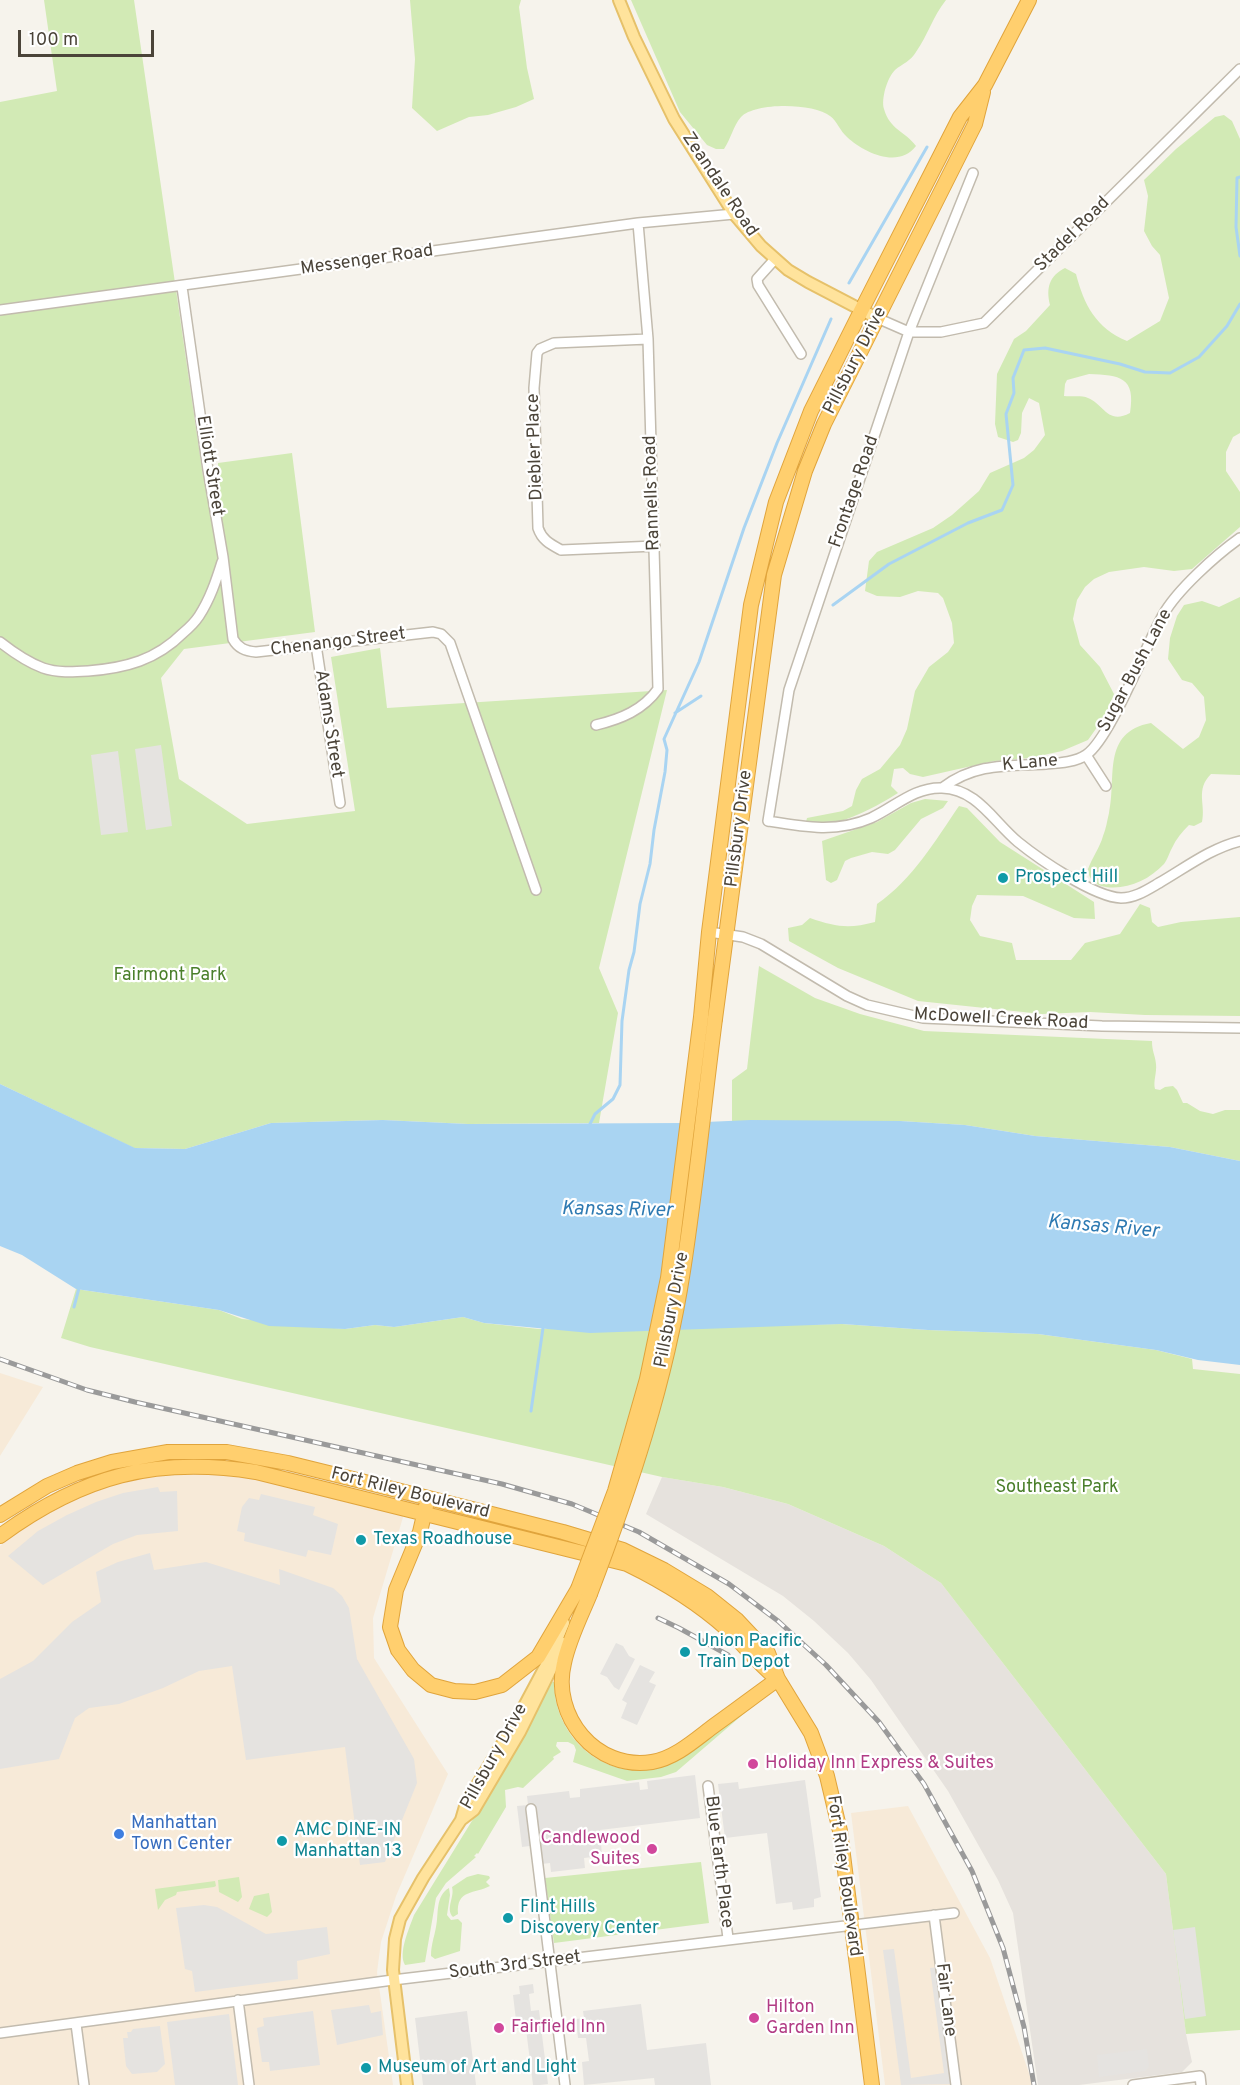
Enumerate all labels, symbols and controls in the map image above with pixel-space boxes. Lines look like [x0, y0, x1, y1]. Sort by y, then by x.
scale bar [21, 18, 158, 56]
text: 100 m [29, 29, 78, 52]
street label: Zeandale Road [676, 129, 762, 241]
street label: Stadel Road [1031, 193, 1115, 277]
street label: Messenger Road [299, 241, 435, 281]
street label: Pillsbury Drive [820, 304, 892, 418]
street label: Diebler Place [523, 393, 549, 501]
street label: Elliott Street [190, 414, 228, 518]
street label: Frontage Road [826, 433, 884, 551]
street label: Rannells Road [640, 435, 666, 551]
street label: Sugar Bush Lane [1094, 606, 1178, 736]
street label: Chenango Street [269, 624, 407, 662]
street label: Adams Street [309, 668, 347, 780]
street label: K Lane [1001, 751, 1059, 777]
street label: Pillsbury Drive [722, 769, 758, 889]
place label: Prospect Hill [1015, 867, 1118, 889]
marker: Prospect Hill [996, 871, 1010, 885]
park label: Fairmont Park [113, 965, 227, 987]
street label: McDowell Creek Road [913, 1005, 1089, 1035]
water label: Kansas River [561, 1198, 673, 1224]
water label: Kansas River [1046, 1211, 1160, 1245]
street label: Pillsbury Drive [651, 1250, 695, 1370]
street label: Fort Riley Boulevard [328, 1464, 492, 1524]
park label: Southeast Park [996, 1477, 1118, 1499]
place label: Texas Roadhouse [373, 1529, 512, 1551]
marker: Texas Roadhouse [354, 1533, 368, 1547]
place label: Union Pacific Train Depot [697, 1631, 802, 1674]
marker: Union Pacific Train Depot [678, 1645, 692, 1659]
street label: Pillsbury Drive [457, 1700, 533, 1814]
place label: Holiday Inn Express & Suites [765, 1753, 994, 1775]
marker: Holiday Inn Express & Suites [746, 1757, 760, 1771]
street label: Blue Earth Place [699, 1794, 737, 1930]
street label: Fort Riley Boulevard [821, 1794, 865, 1958]
place label: Manhattan Town Center [131, 1813, 232, 1856]
place label: AMC DINE-IN Manhattan 13 [294, 1820, 402, 1862]
marker: Manhattan Town Center [112, 1827, 126, 1841]
place label: Candlewood Suites [540, 1828, 640, 1870]
marker: AMC DINE-IN Manhattan 13 [275, 1834, 289, 1848]
marker: Candlewood Suites [645, 1842, 659, 1856]
place label: Flint Hills Discovery Center [520, 1897, 659, 1940]
marker: Flint Hills Discovery Center [501, 1911, 515, 1925]
street label: South 3rd Street [448, 1947, 582, 1985]
street label: Fair Lane [930, 1962, 960, 2038]
place label: Hilton Garden Inn [766, 1997, 855, 2040]
marker: Hilton Garden Inn [747, 2011, 761, 2025]
place label: Fairfield Inn [511, 2017, 606, 2039]
marker: Fairfield Inn [492, 2021, 506, 2035]
place label: Museum of Art and Light [378, 2057, 577, 2079]
marker: Museum of Art and Light [359, 2061, 373, 2075]

